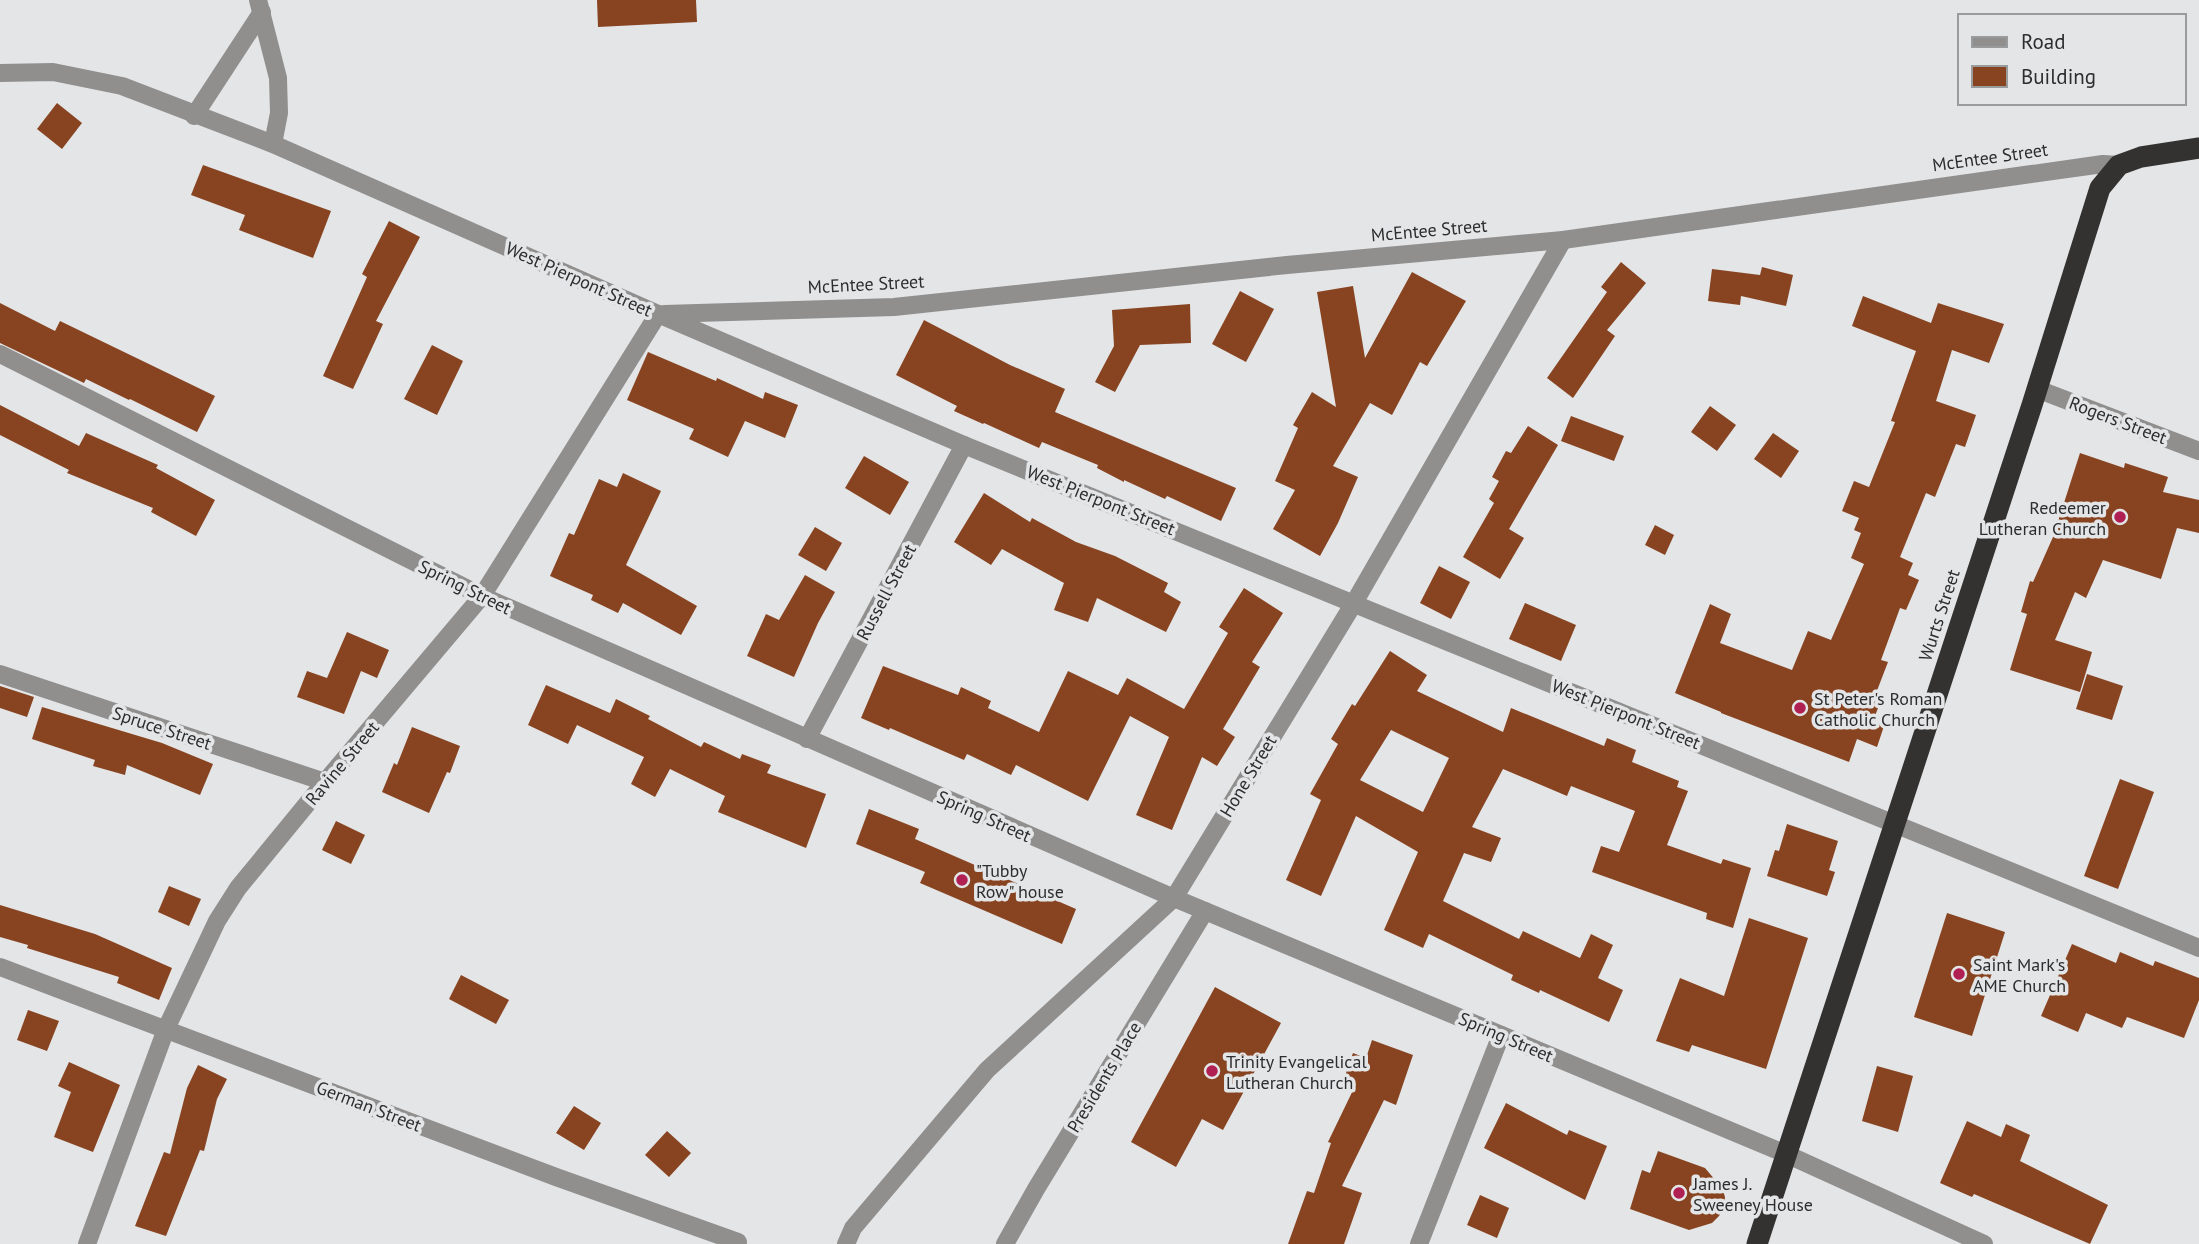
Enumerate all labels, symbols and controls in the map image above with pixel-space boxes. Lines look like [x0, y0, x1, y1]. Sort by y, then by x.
legend [1958, 14, 2185, 105]
text: Road [2021, 28, 2065, 55]
text: Building [2021, 63, 2096, 90]
street label: McEntee Street [1931, 137, 2049, 177]
street label: McEntee Street [1370, 213, 1488, 247]
street label: West Pierpont Street [502, 236, 656, 322]
street label: McEntee Street [807, 269, 925, 299]
street label: Rogers Street [2066, 391, 2170, 449]
street label: West Pierpont Street [1023, 460, 1179, 540]
place label: Redeemer Lutheran Church [1979, 496, 2106, 540]
marker: Redeemer Lutheran Church [2112, 509, 2128, 525]
street label: Russell Street [851, 540, 921, 644]
street label: Spring Street [415, 555, 515, 619]
street label: Wurts Street [1913, 566, 1965, 664]
street label: West Pierpont Street [1548, 674, 1704, 754]
place label: St Peter's Roman Catholic Church [1814, 687, 1942, 731]
marker: St Peter's Roman Catholic Church [1792, 700, 1808, 716]
street label: Spruce Street [110, 701, 214, 755]
street label: Ravine Street [300, 716, 384, 810]
street label: Hone Street [1215, 731, 1281, 821]
street label: Spring Street [933, 785, 1035, 847]
place label: "Tubby Row" house [976, 859, 1064, 903]
marker: "Tubby Row" house [954, 872, 970, 888]
place label: Saint Mark's AME Church [1973, 953, 2066, 997]
marker: Saint Mark's AME Church [1951, 966, 1967, 982]
street label: Spring Street [1455, 1007, 1557, 1067]
street label: Presidents Place [1062, 1017, 1146, 1137]
place label: Trinity Evangelical Lutheran Church [1226, 1050, 1367, 1094]
marker: Trinity Evangelical Lutheran Church [1204, 1063, 1220, 1079]
street label: German Street [313, 1075, 425, 1137]
place label: James J. Sweeney House [1692, 1172, 1813, 1216]
marker: James J. Sweeney House [1671, 1185, 1687, 1201]

